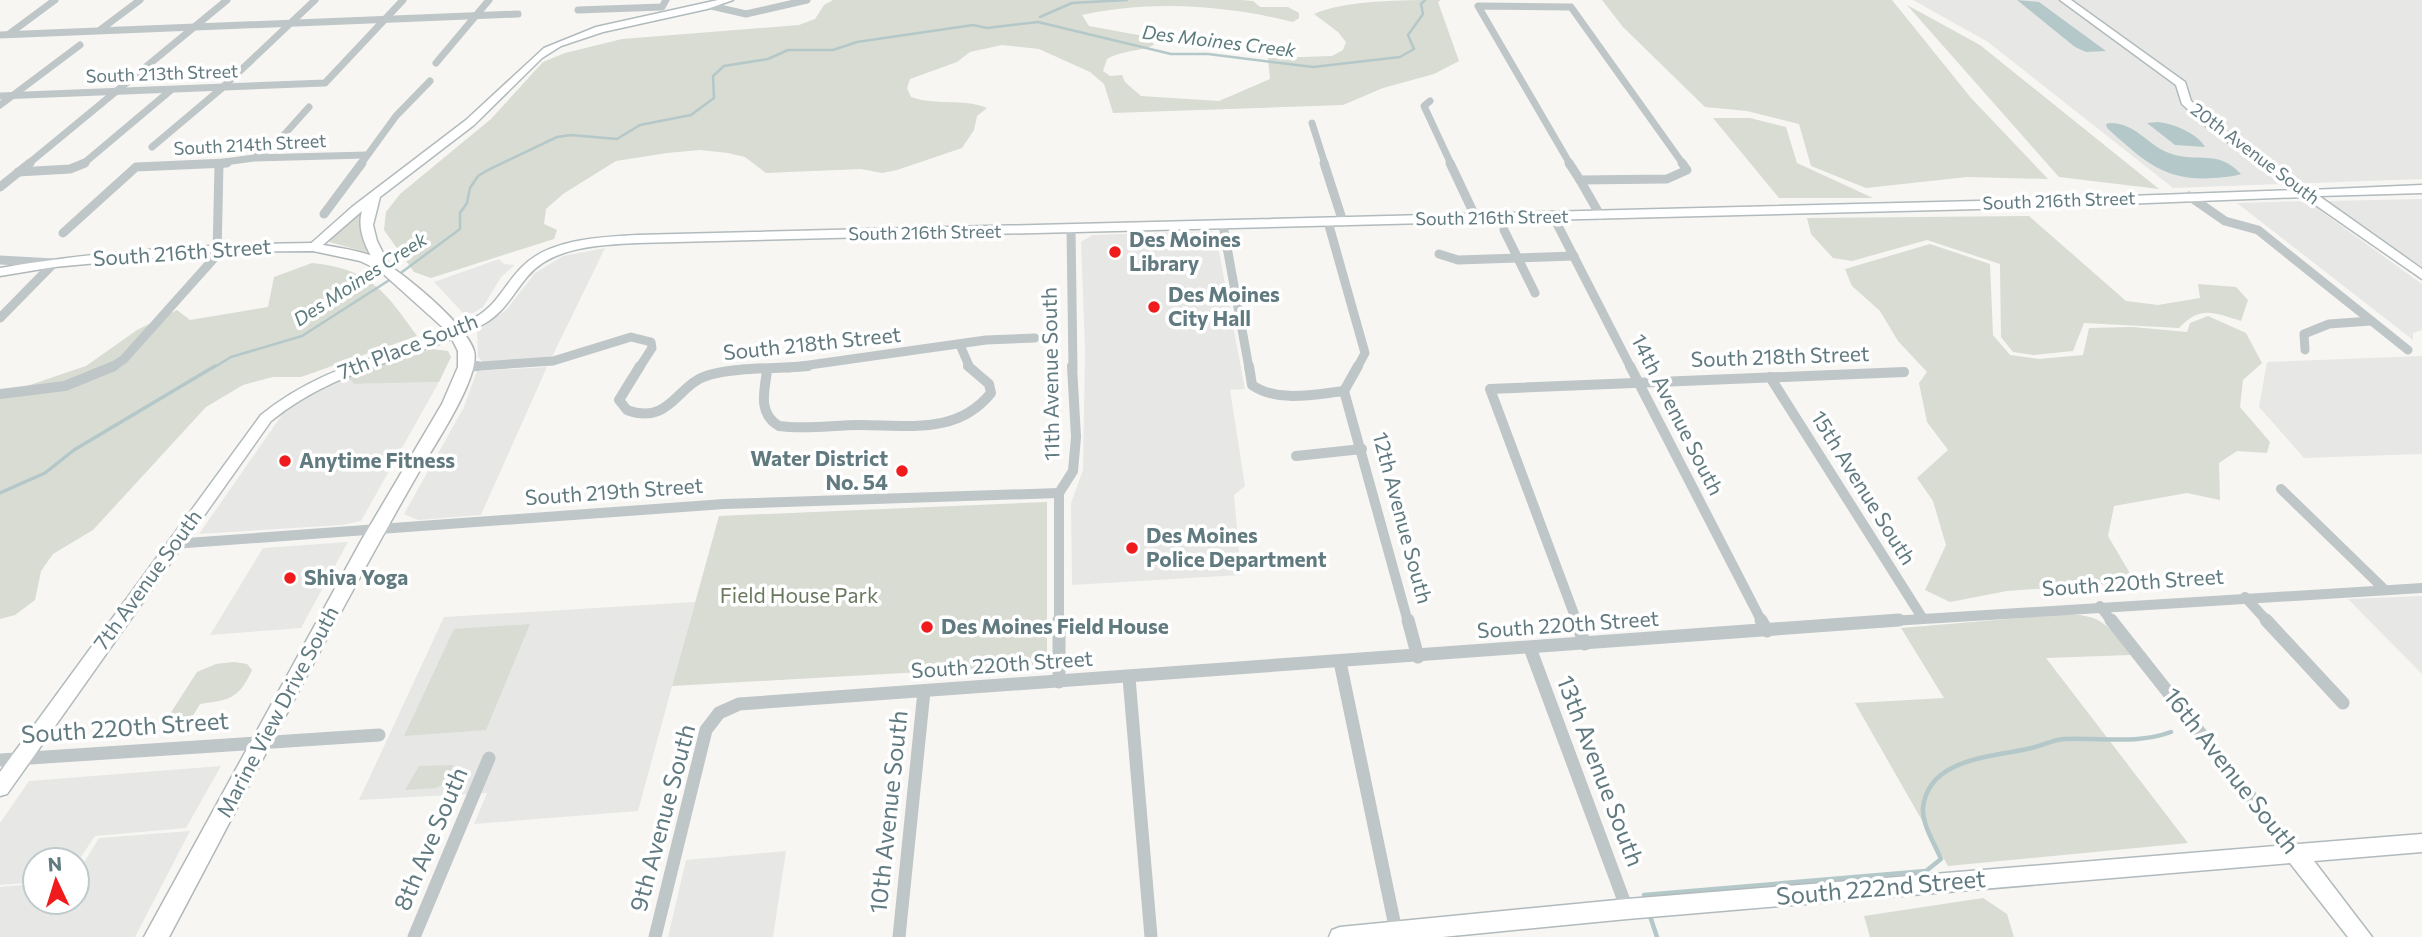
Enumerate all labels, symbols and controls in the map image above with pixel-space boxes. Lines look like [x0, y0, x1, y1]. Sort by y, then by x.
water label: Des Moines Creek [1141, 20, 1298, 61]
street label: South 213th Street [85, 59, 239, 87]
street label: 20th Avenue South [2187, 98, 2324, 209]
street label: South 214th Street [173, 129, 327, 159]
street label: South 216th Street [1982, 186, 2136, 214]
street label: South 216th Street [1415, 205, 1569, 229]
street label: South 216th Street [848, 220, 1002, 244]
water label: Des Moines Creek [289, 226, 431, 330]
place label: Des Moines Library [1129, 226, 1241, 275]
street label: South 216th Street [92, 233, 272, 270]
marker: Des Moines Library [1107, 244, 1123, 260]
place label: Des Moines City Hall [1168, 281, 1280, 330]
street label: 11th Avenue South [1035, 287, 1064, 461]
marker: Des Moines City Hall [1146, 299, 1162, 315]
street label: 7th Place South [334, 307, 481, 384]
street label: South 218th Street [722, 321, 902, 364]
street label: 14th Avenue South [1627, 330, 1730, 499]
street label: South 218th Street [1690, 340, 1870, 371]
street label: 15th Avenue South [1807, 406, 1922, 569]
street label: 12th Avenue South [1369, 429, 1438, 606]
place label: Water District No. 54 [750, 445, 888, 494]
place label: Anytime Fitness [299, 447, 455, 472]
marker: Anytime Fitness [277, 453, 293, 469]
marker: Water District No. 54 [894, 463, 910, 479]
street label: South 219th Street [524, 472, 704, 509]
street label: 7th Avenue South [88, 504, 206, 654]
place label: Des Moines Police Department [1146, 522, 1327, 571]
marker: Des Moines Police Department [1124, 540, 1140, 556]
street label: South 220th Street [2041, 563, 2225, 600]
place label: Shiva Yoga [304, 564, 408, 589]
marker: Shiva Yoga [282, 570, 298, 586]
park label: Field House Park [720, 582, 878, 607]
street label: Marine View Drive South [210, 602, 343, 821]
street label: South 220th Street [1476, 605, 1660, 642]
place label: Des Moines Field House [941, 613, 1169, 638]
marker: Des Moines Field House [919, 619, 935, 635]
street label: South 220th Street [910, 645, 1094, 682]
street label: 13th Avenue South [1552, 671, 1651, 870]
street label: 16th Avenue South [2158, 681, 2306, 859]
street label: South 220th Street [20, 705, 230, 748]
street label: 10th Avenue South [862, 709, 913, 915]
street label: 9th Avenue South [623, 721, 701, 914]
street label: 8th Ave South [386, 762, 473, 914]
north arrow [21, 846, 91, 916]
text: N [47, 852, 63, 876]
street label: South 222nd Street [1775, 863, 1987, 910]

